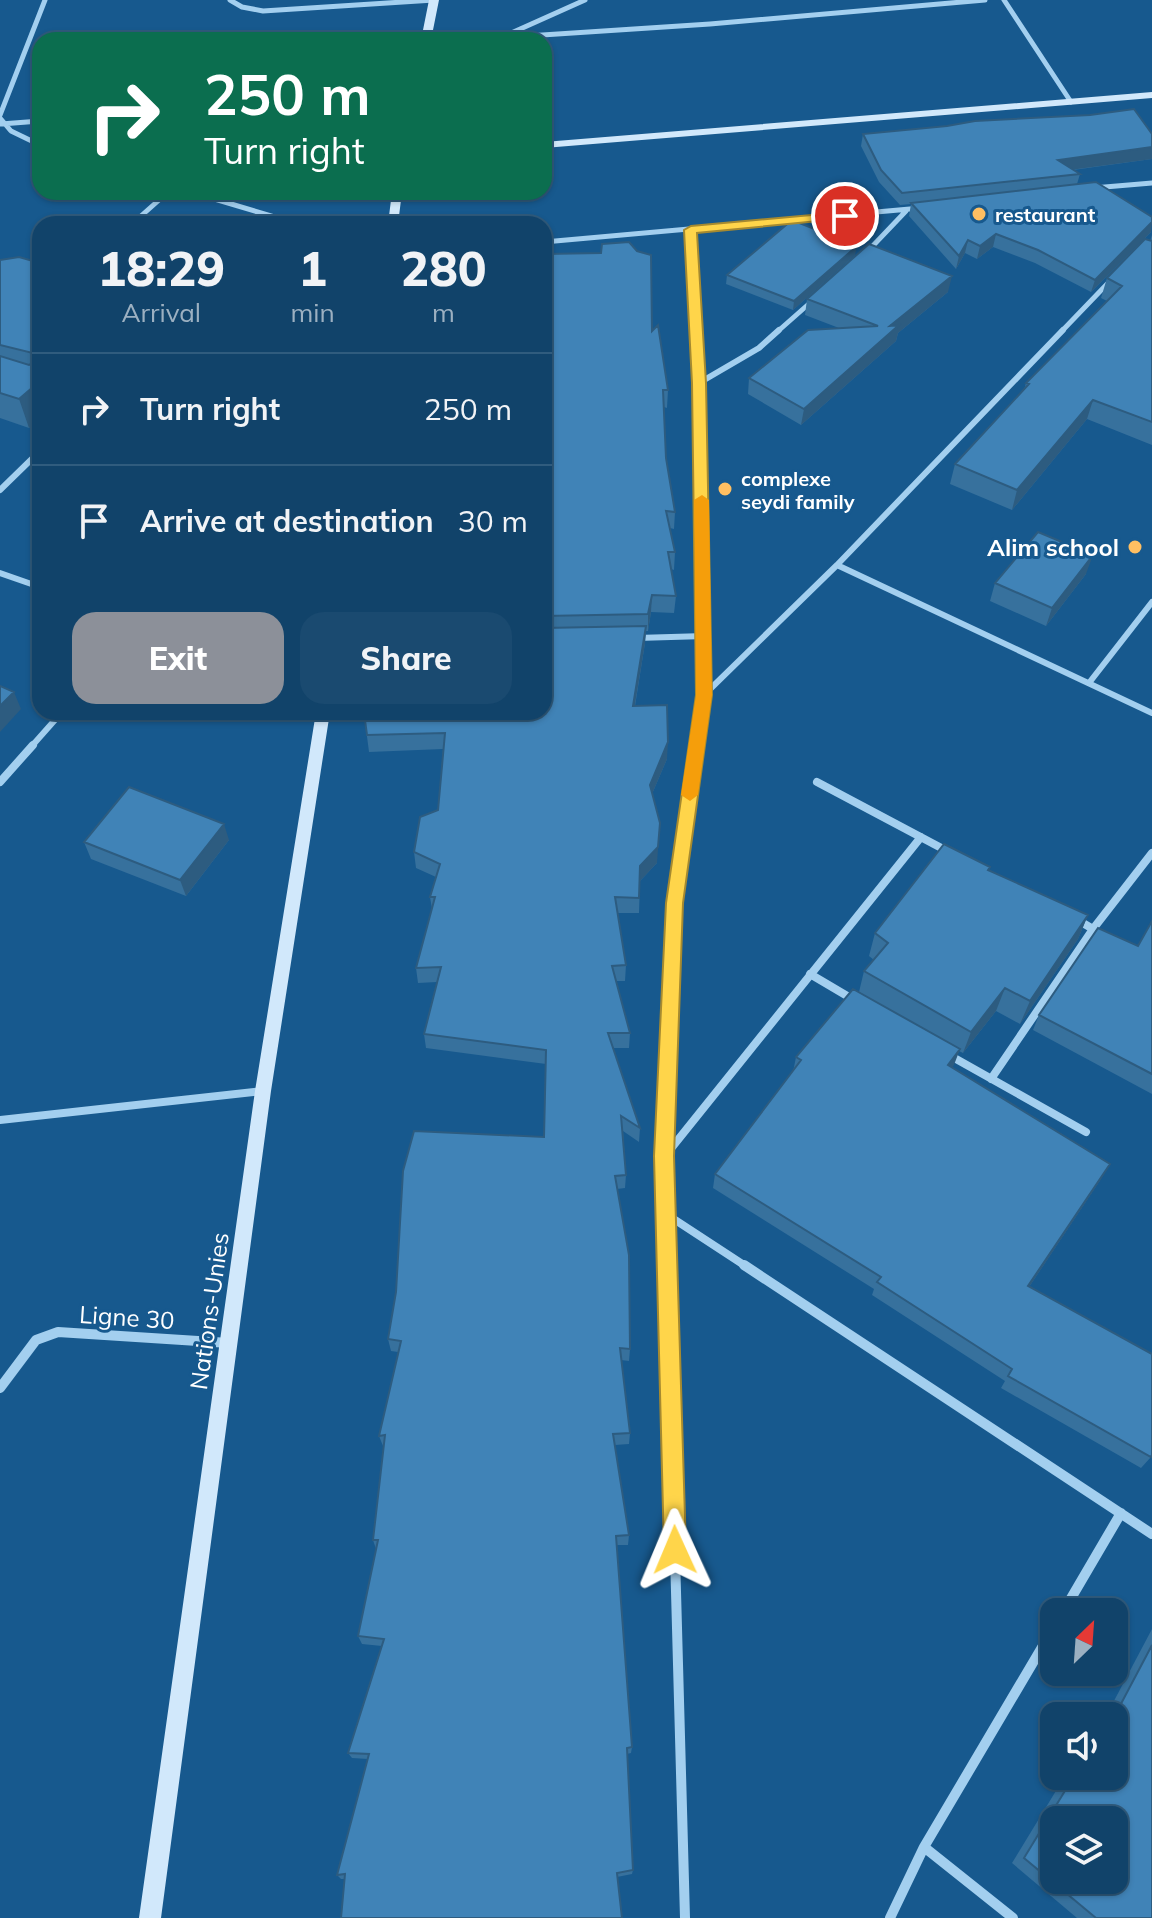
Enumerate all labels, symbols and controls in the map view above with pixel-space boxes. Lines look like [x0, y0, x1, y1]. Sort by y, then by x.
text: 250 m [204, 59, 371, 129]
icon: right [72, 64, 176, 168]
text: Turn right [204, 128, 365, 173]
pin [811, 182, 879, 250]
icon: arrive [823, 194, 867, 238]
place label: restaurant [995, 202, 1096, 227]
marker: restaurant [970, 205, 988, 223]
text: 18:29 [97, 238, 225, 298]
text: 1 [298, 238, 327, 298]
text: 280 [400, 238, 487, 298]
text: Arrival [121, 296, 201, 329]
text: min [291, 296, 335, 329]
text: m [432, 296, 455, 329]
icon: right [72, 387, 116, 431]
text: Turn right [140, 390, 280, 428]
text: 250 m [424, 390, 512, 428]
place label: complexe seydi family [741, 466, 855, 514]
marker: complexe seydi family [716, 480, 734, 498]
icon: arrive [72, 499, 116, 543]
text: Arrive at destination [140, 502, 434, 540]
text: 30 m [458, 502, 528, 540]
place label: Alim school [987, 532, 1119, 562]
marker: Alim school [1126, 538, 1144, 556]
button: Exit [72, 612, 284, 704]
button: Share [300, 612, 512, 704]
street label: Nations-Unies [183, 1230, 235, 1392]
street label: Ligne 30 [78, 1299, 176, 1335]
position arrow [633, 1508, 717, 1592]
north arrow [1040, 1598, 1128, 1686]
map controls [1040, 1598, 1128, 1894]
button: sound [1040, 1702, 1128, 1790]
button: layers [1040, 1806, 1128, 1894]

